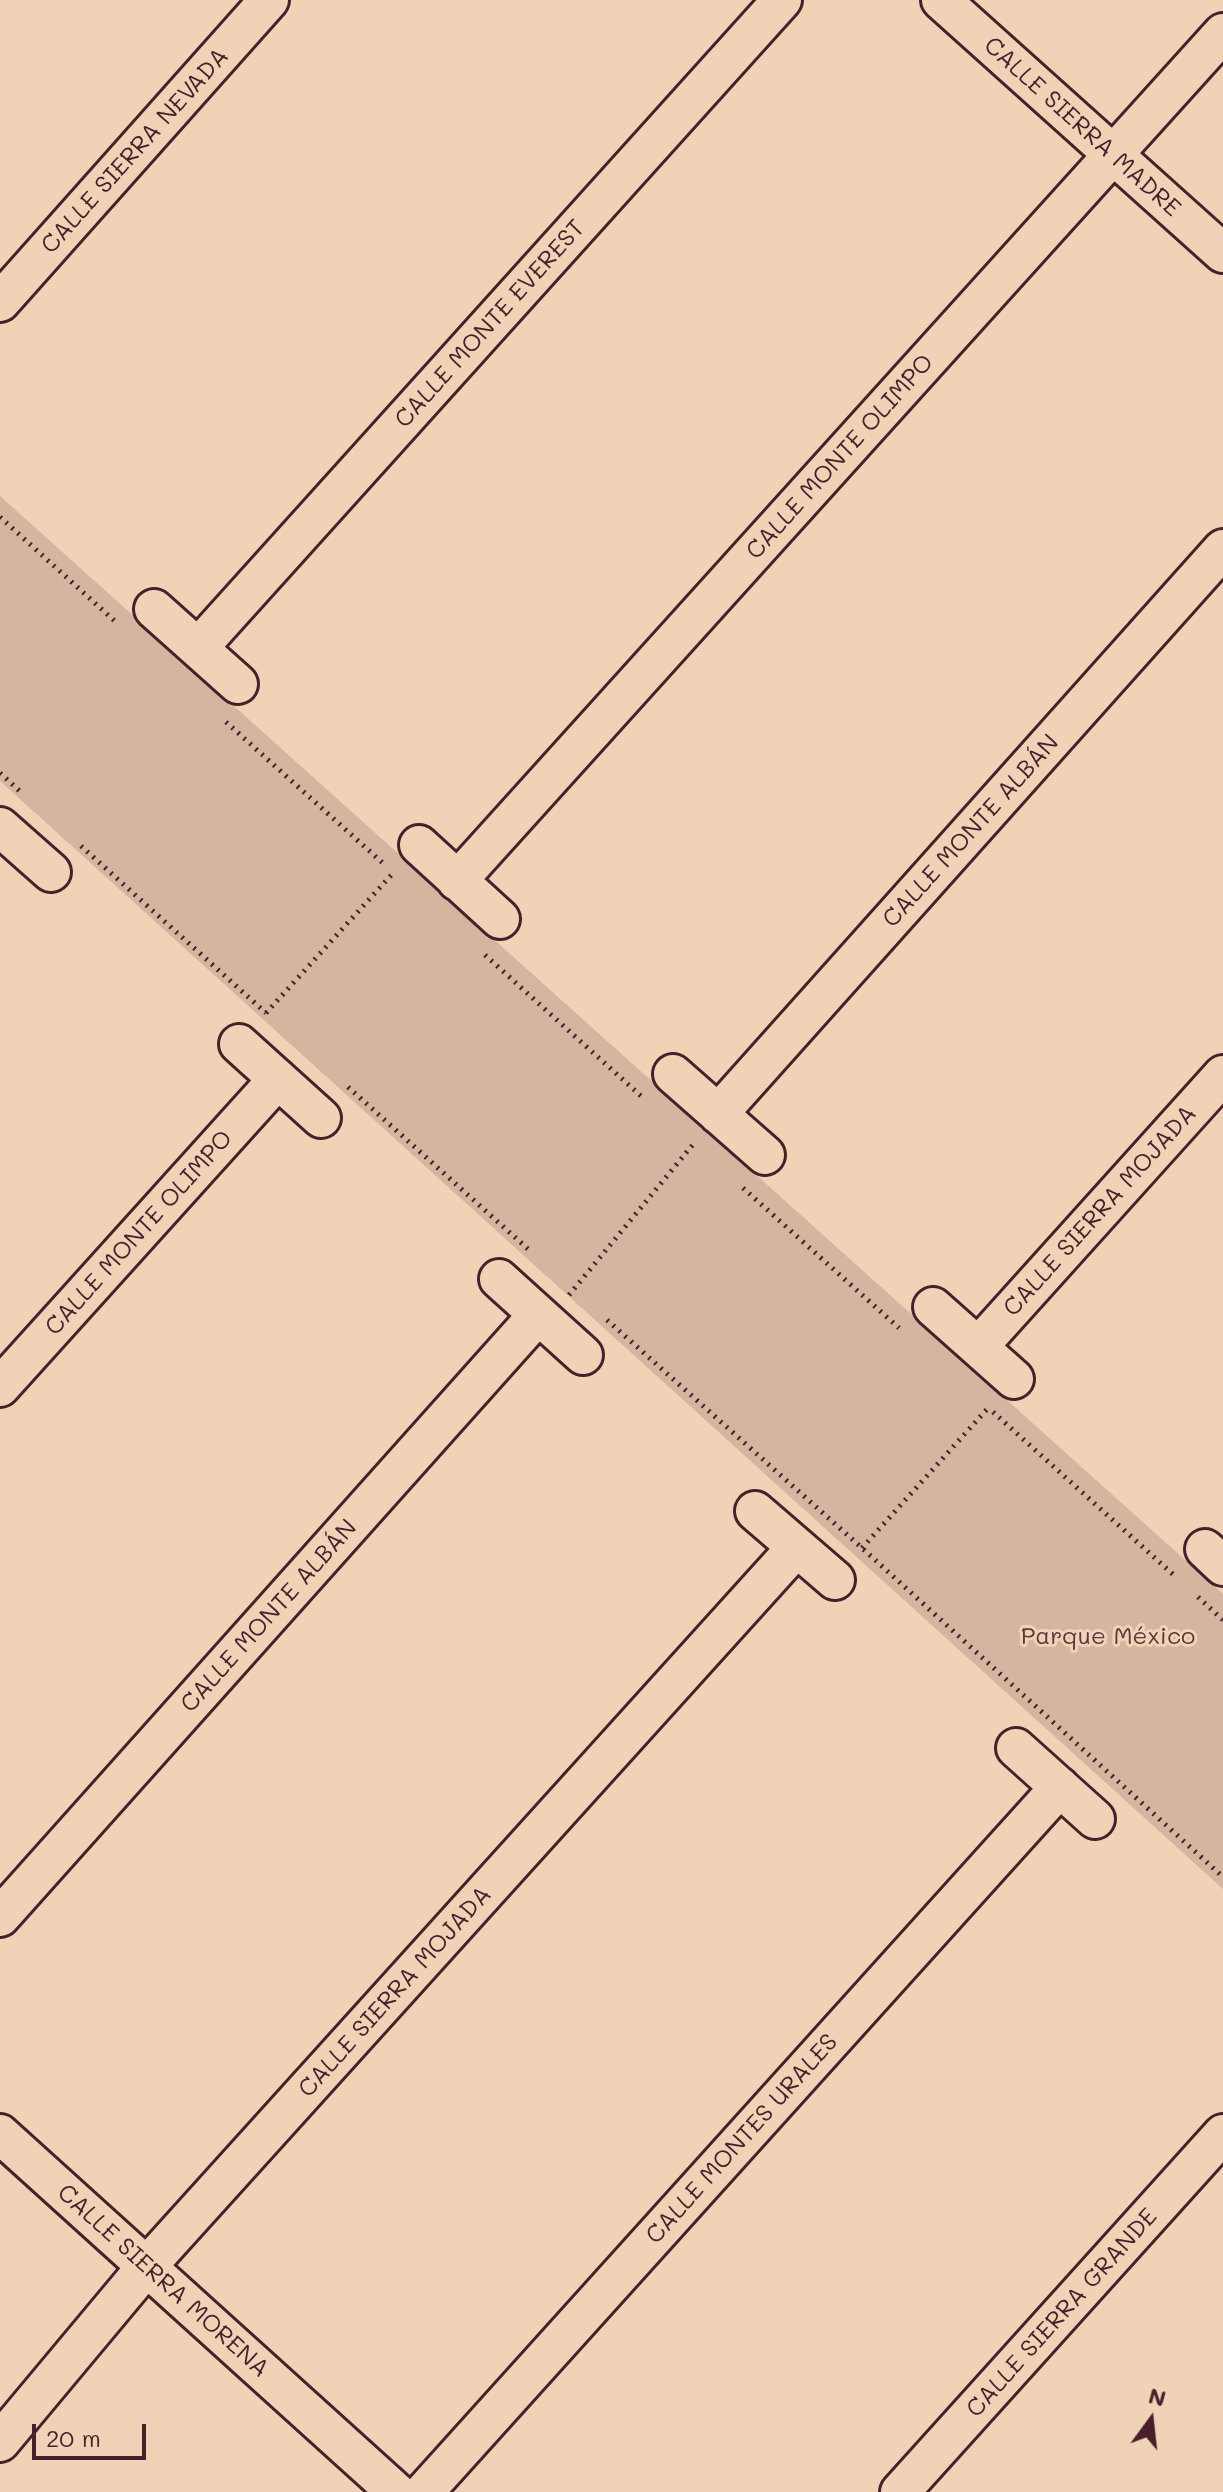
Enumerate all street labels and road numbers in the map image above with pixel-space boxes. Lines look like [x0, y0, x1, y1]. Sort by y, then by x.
street label: CALLE SIERRA MADRE [978, 31, 1186, 223]
street label: CALLE SIERRA NEVADA [35, 42, 235, 260]
street label: CALLE MONTE EVEREST [389, 214, 591, 434]
street label: CALLE MONTE OLIMPO [740, 349, 940, 565]
street label: CALLE MONTE ALBÁN [877, 729, 1065, 933]
street label: CALLE SIERRA MOJADA [998, 1099, 1202, 1323]
street label: CALLE MONTE OLIMPO [39, 1125, 239, 1341]
street label: CALLE MONTE ALBÁN [175, 1514, 363, 1718]
street label: CALLE SIERRA MOJADA [293, 1880, 497, 2104]
street label: CALLE MONTES URALES [640, 2028, 844, 2250]
street label: CALLE SIERRA MORENA [51, 2178, 275, 2384]
street label: CALLE SIERRA GRANDE [961, 2203, 1163, 2423]

